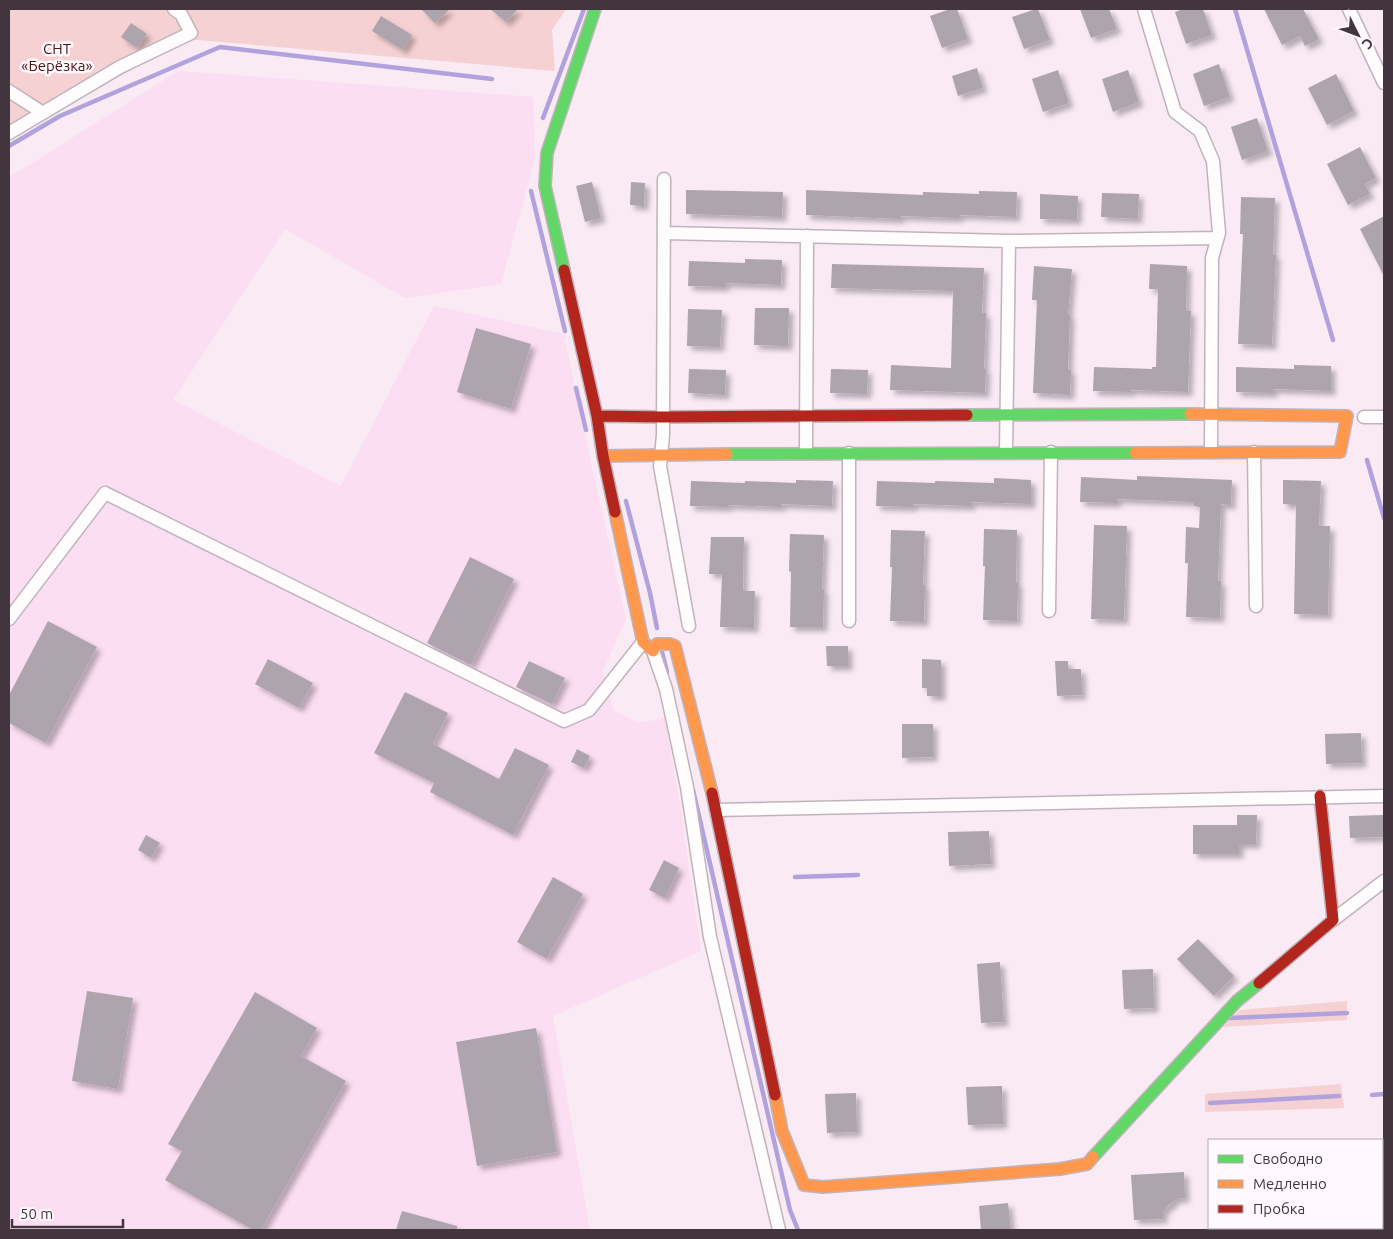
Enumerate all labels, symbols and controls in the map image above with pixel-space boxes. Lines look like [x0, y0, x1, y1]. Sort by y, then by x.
north arrow [1333, 10, 1383, 60]
text: С [1359, 35, 1377, 52]
park label: СНТ «Берёзка» [21, 40, 93, 74]
legend [1208, 1139, 1383, 1229]
text: Свободно [1253, 1150, 1323, 1167]
text: Медленно [1253, 1175, 1327, 1192]
scale bar [12, 1196, 124, 1228]
text: Пробка [1253, 1200, 1305, 1217]
text: 50 m [20, 1205, 53, 1222]

